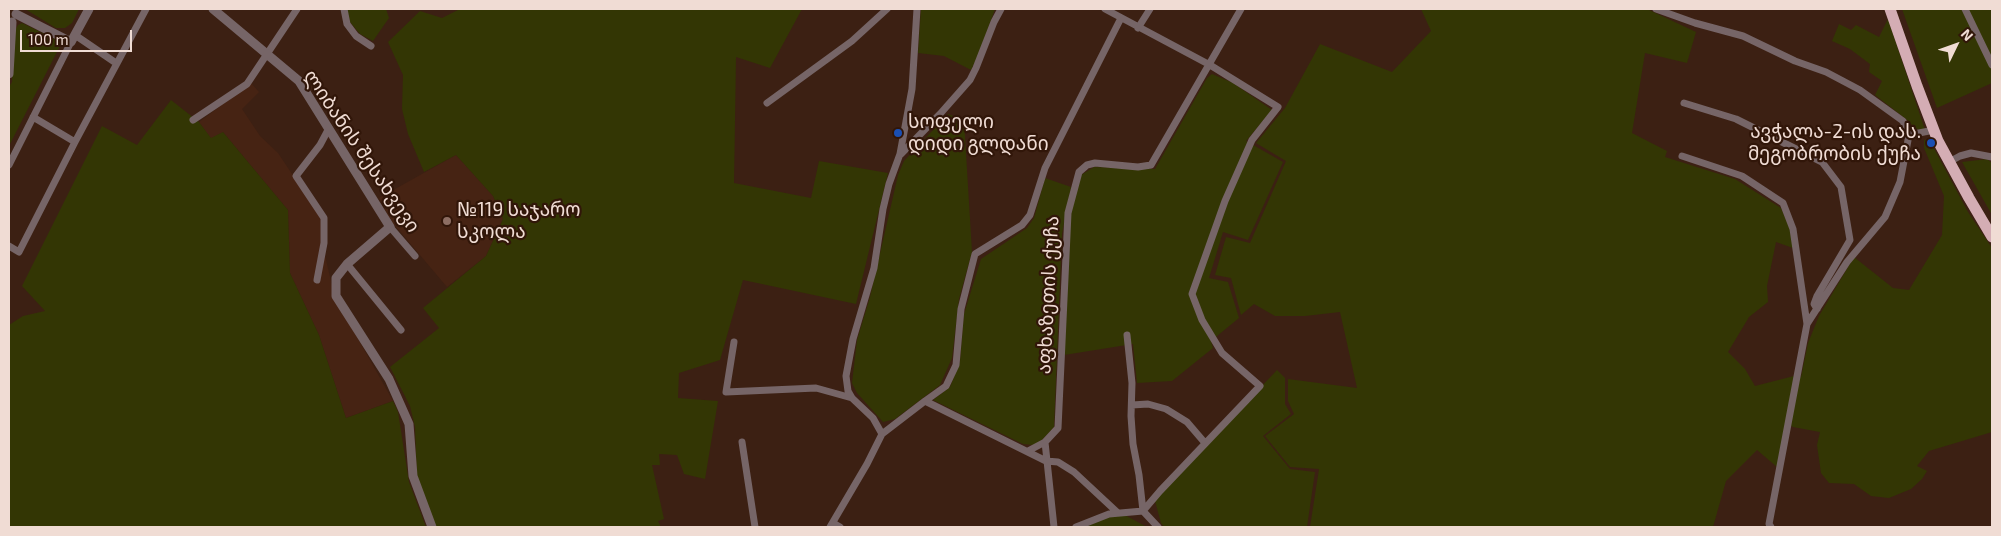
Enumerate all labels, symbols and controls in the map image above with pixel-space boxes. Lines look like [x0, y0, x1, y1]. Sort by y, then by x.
scale bar [22, 20, 135, 52]
north arrow [1931, 20, 1981, 70]
text: N [1958, 25, 1977, 44]
text: 100 m [28, 30, 69, 48]
street label: ლიბანის შესახვევი [299, 65, 425, 237]
place label: სოფელი დიდი გლდანი [908, 111, 1049, 155]
place label: ავჭალა-2-ის დას. მეგობრობის ქუჩა [1748, 121, 1921, 165]
marker: სოფელი დიდი გლდანი [892, 127, 904, 139]
marker: ავჭალა-2-ის დას. მეგობრობის ქუჩა [1925, 137, 1937, 149]
place label: №119 საჯარო სკოლა [457, 199, 581, 243]
marker: №119 საჯარო სკოლა [441, 215, 453, 227]
street label: აფხაზეთის ქუჩა [1032, 215, 1064, 375]

